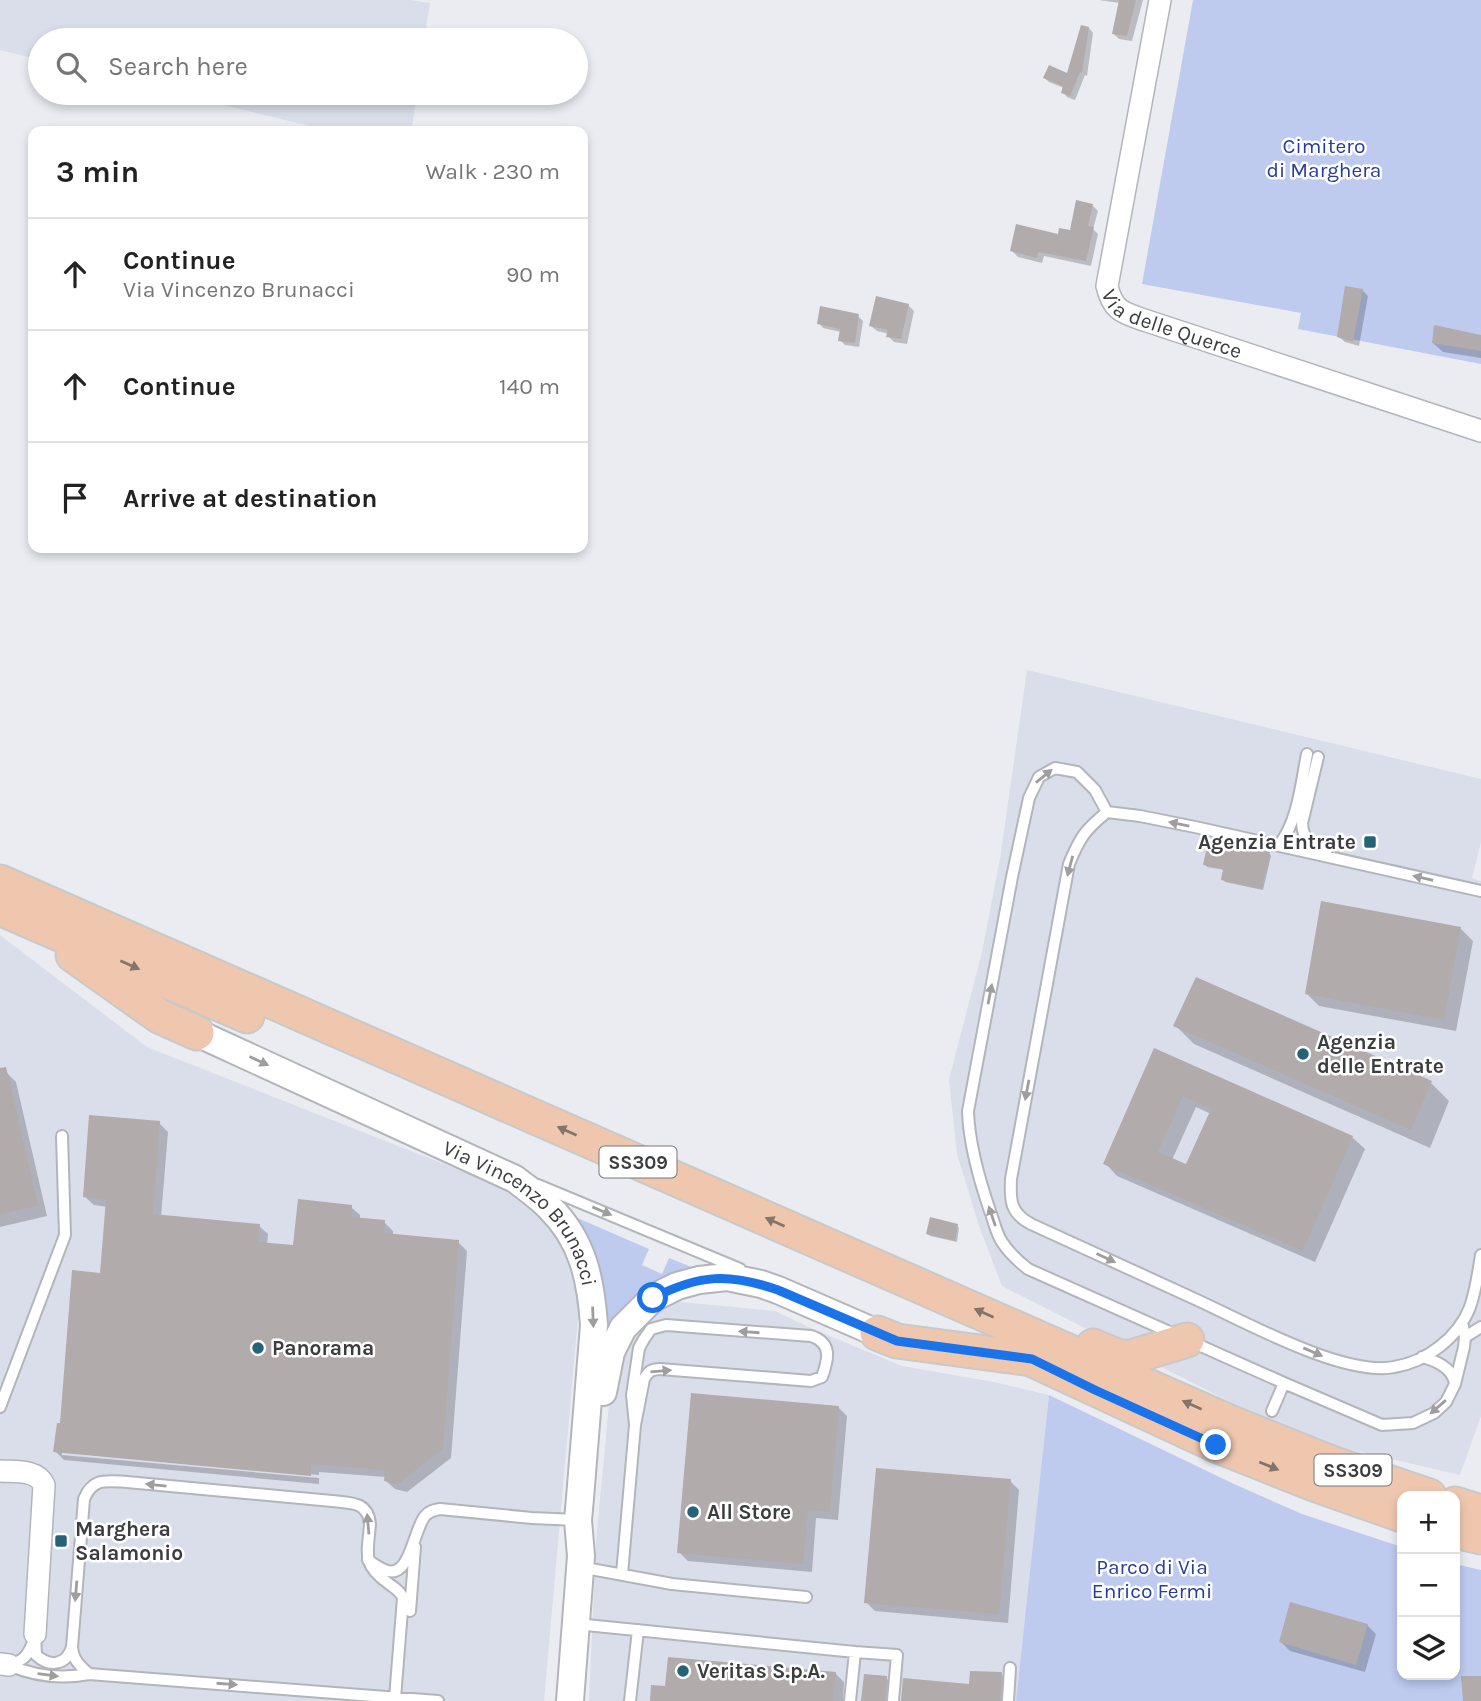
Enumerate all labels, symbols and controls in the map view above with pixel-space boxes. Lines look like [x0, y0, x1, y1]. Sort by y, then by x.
search box [28, 28, 588, 105]
icon: search [52, 48, 90, 86]
text: Search here [108, 51, 248, 82]
park label: Cimitero di Marghera [1267, 134, 1381, 182]
text: 3 min [56, 154, 139, 190]
text: Walk · 230 m [426, 158, 560, 185]
text: Continue [123, 245, 235, 276]
icon: ahead [56, 255, 94, 293]
text: 90 m [506, 261, 560, 288]
text: Via Vincenzo Brunacci [123, 276, 355, 303]
street label: Via delle Querce [1097, 286, 1245, 363]
icon: ahead [56, 367, 94, 405]
text: Continue [123, 371, 235, 402]
text: 140 m [499, 373, 560, 400]
icon: arrive [56, 479, 94, 517]
text: Arrive at destination [123, 483, 377, 514]
one-way arrow [1035, 768, 1053, 783]
one-way arrow [1168, 818, 1190, 829]
place label: Agenzia Entrate [1198, 830, 1356, 854]
marker: Agenzia Entrate [1362, 834, 1378, 850]
one-way arrow [1064, 855, 1075, 877]
one-way arrow [1412, 872, 1434, 883]
one-way arrow [120, 959, 140, 971]
one-way arrow [985, 983, 996, 1005]
place label: Agenzia delle Entrate [1317, 1030, 1444, 1078]
marker: Agenzia delle Entrate [1295, 1046, 1311, 1062]
one-way arrow [248, 1056, 269, 1067]
one-way arrow [1022, 1079, 1033, 1101]
one-way arrow [557, 1125, 577, 1137]
street label: Via Vincenzo Brunacci [439, 1136, 601, 1288]
road number: SS309 [600, 1146, 676, 1178]
one-way arrow [986, 1205, 997, 1226]
one-way arrow [592, 1206, 613, 1217]
one-way arrow [765, 1216, 786, 1227]
one-way arrow [1096, 1252, 1116, 1264]
route start [637, 1282, 668, 1313]
one-way arrow [587, 1306, 598, 1328]
one-way arrow [974, 1307, 994, 1319]
one-way arrow [738, 1326, 760, 1337]
place label: Panorama [272, 1336, 374, 1360]
marker: Panorama [250, 1340, 266, 1356]
one-way arrow [1303, 1347, 1324, 1358]
one-way arrow [650, 1365, 672, 1376]
one-way arrow [1182, 1399, 1202, 1411]
one-way arrow [1429, 1399, 1447, 1415]
route end [1200, 1429, 1231, 1460]
road number: SS309 [1314, 1454, 1392, 1486]
one-way arrow [1259, 1461, 1280, 1472]
one-way arrow [145, 1479, 167, 1490]
map controls [1397, 1491, 1460, 1680]
button: + [1397, 1491, 1460, 1554]
place label: All Store [707, 1500, 791, 1524]
marker: All Store [685, 1504, 701, 1520]
one-way arrow [362, 1513, 373, 1535]
place label: Marghera Salamonio [75, 1517, 183, 1565]
marker: Marghera Salamonio [53, 1533, 69, 1549]
button: − [1397, 1554, 1460, 1617]
park label: Parco di Via Enrico Fermi [1092, 1555, 1212, 1603]
one-way arrow [70, 1580, 81, 1602]
button: layers [1397, 1617, 1460, 1680]
place label: Veritas S.p.A. [697, 1659, 825, 1683]
marker: Veritas S.p.A. [675, 1663, 691, 1679]
one-way arrow [37, 1670, 59, 1681]
one-way arrow [216, 1679, 238, 1690]

